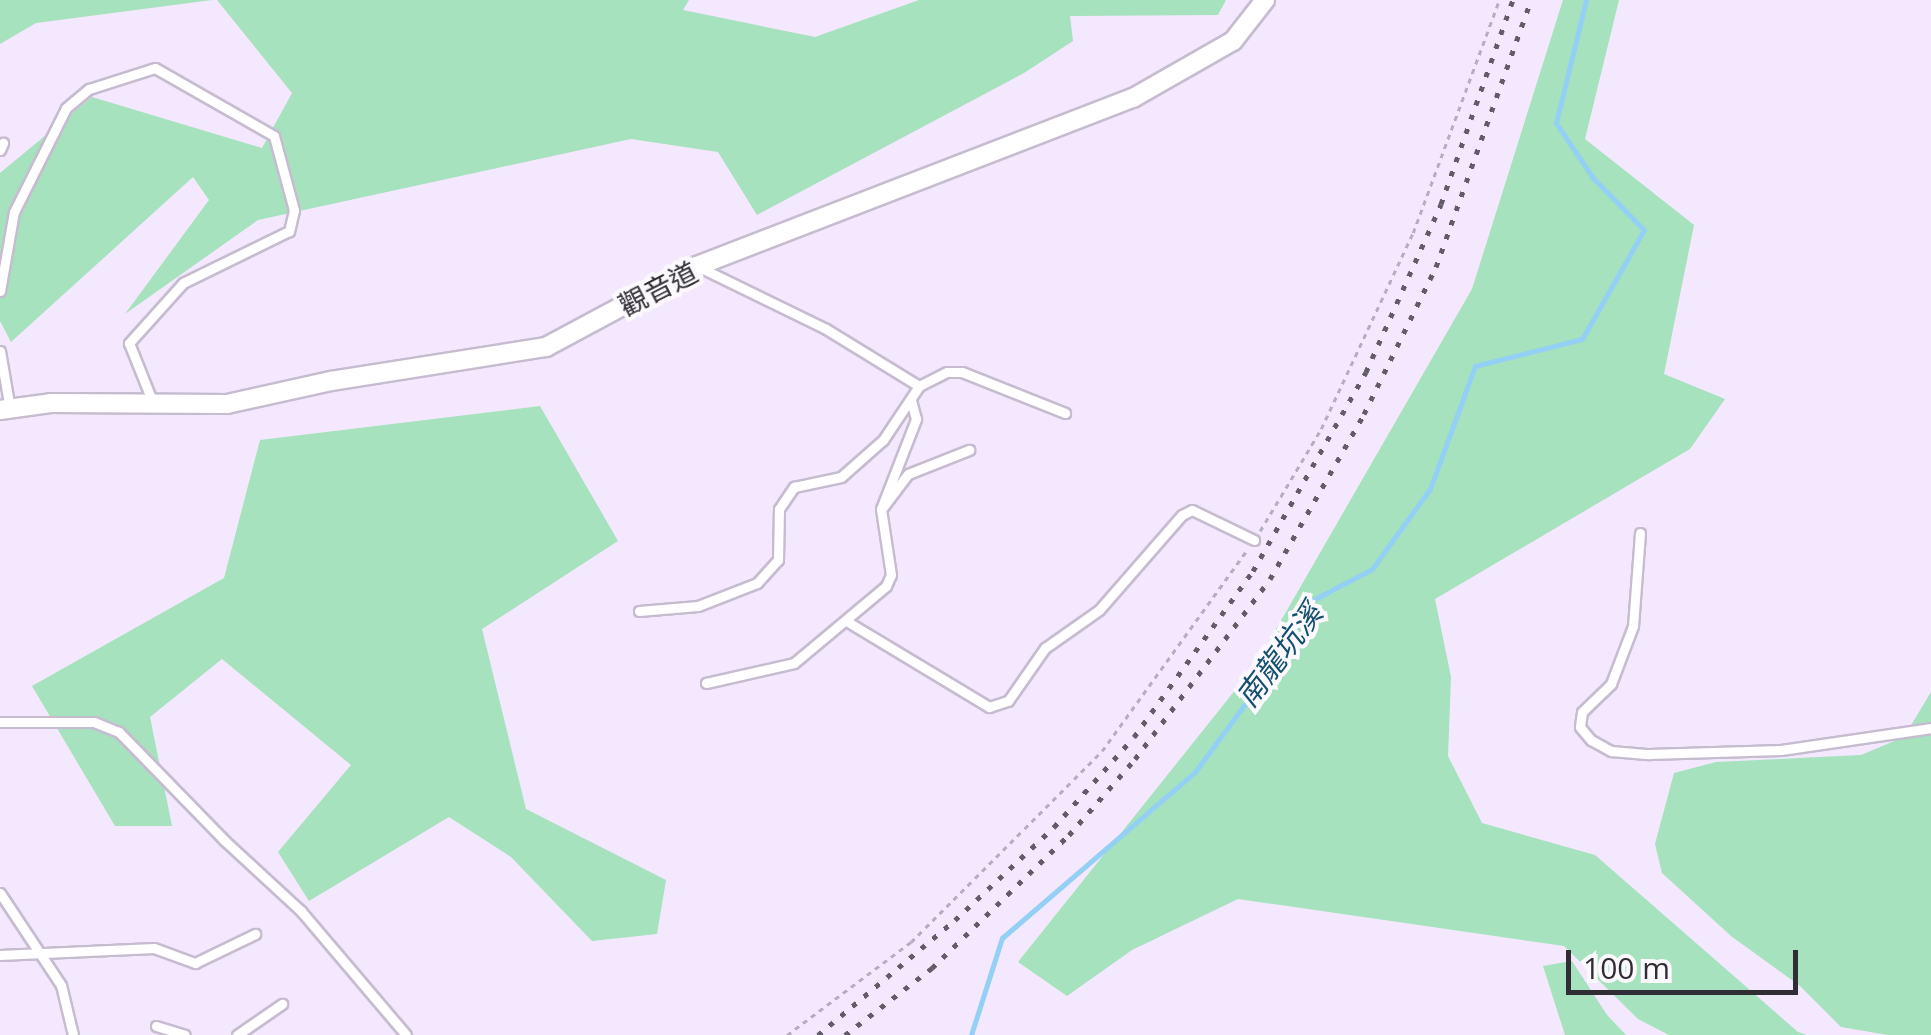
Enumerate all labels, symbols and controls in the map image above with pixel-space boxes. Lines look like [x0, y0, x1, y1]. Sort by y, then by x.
street label: 觀音道 [613, 254, 703, 322]
water label: 南龍坑溪 [1229, 596, 1329, 714]
scale bar [1571, 930, 1804, 992]
text: 100 m [1583, 947, 1670, 988]

